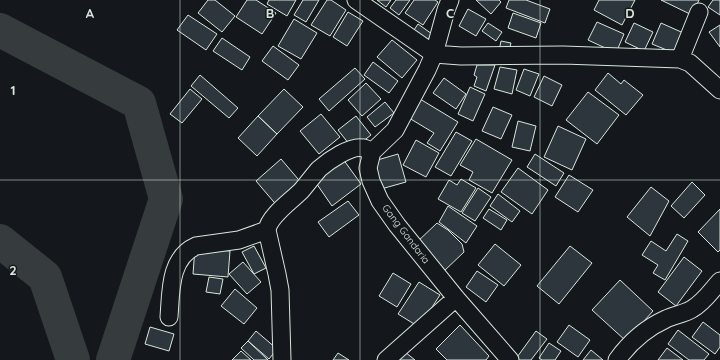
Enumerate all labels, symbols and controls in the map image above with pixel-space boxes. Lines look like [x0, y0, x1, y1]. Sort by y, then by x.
text: A [86, 5, 95, 21]
text: B [266, 5, 274, 21]
text: C [446, 5, 454, 21]
text: D [625, 5, 635, 21]
text: 1 [10, 82, 16, 98]
street label: Gang Gandaria [379, 202, 433, 266]
text: 2 [9, 262, 17, 278]

